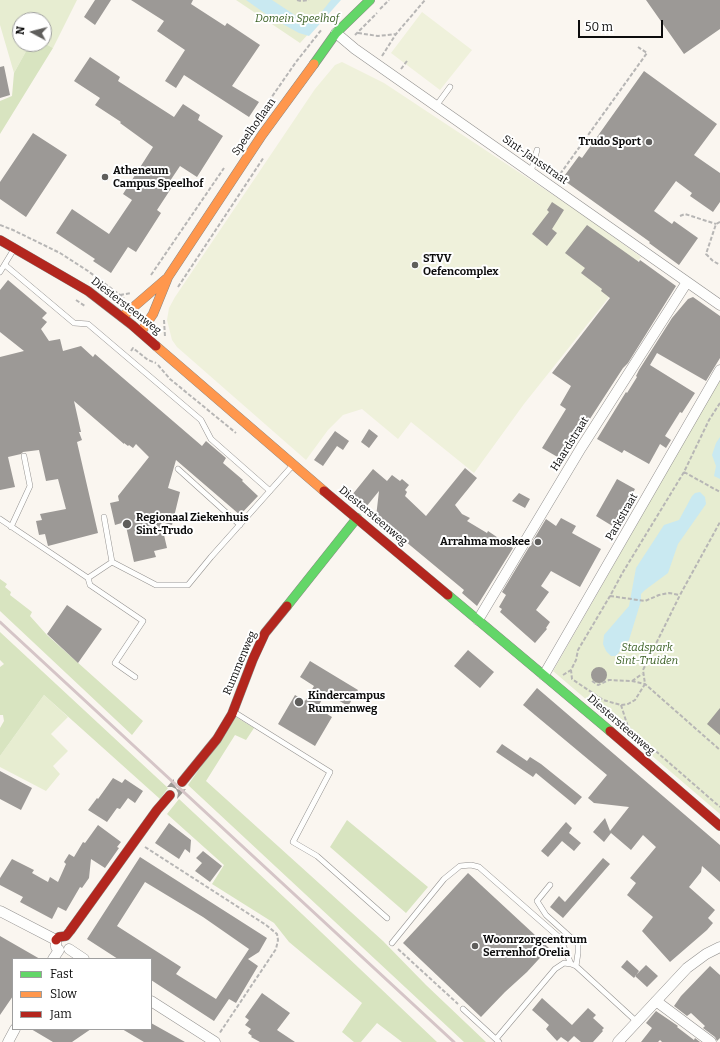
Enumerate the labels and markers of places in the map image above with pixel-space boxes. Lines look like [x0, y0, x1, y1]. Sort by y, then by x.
place label: Trudo Sport [578, 135, 641, 149]
marker: Trudo Sport [644, 137, 654, 147]
place label: Atheneum Campus Speelhof [113, 164, 203, 190]
marker: Atheneum Campus Speelhof [100, 172, 110, 182]
place label: STVV Oefencomplex [423, 252, 499, 278]
marker: STVV Oefencomplex [410, 260, 420, 270]
place label: Regionaal Ziekenhuis Sint-Trudo [136, 511, 249, 537]
marker: Regionaal Ziekenhuis Sint-Trudo [121, 518, 133, 530]
place label: Arrahma moskee [440, 535, 530, 549]
marker: Arrahma moskee [533, 537, 543, 547]
place label: Kindercampus Rummenweg [308, 689, 385, 715]
marker: Kindercampus Rummenweg [293, 696, 305, 708]
place label: Woonrzorgcentrum Serrenhof Orelia [483, 933, 587, 959]
marker: Woonrzorgcentrum Serrenhof Orelia [470, 941, 480, 951]

